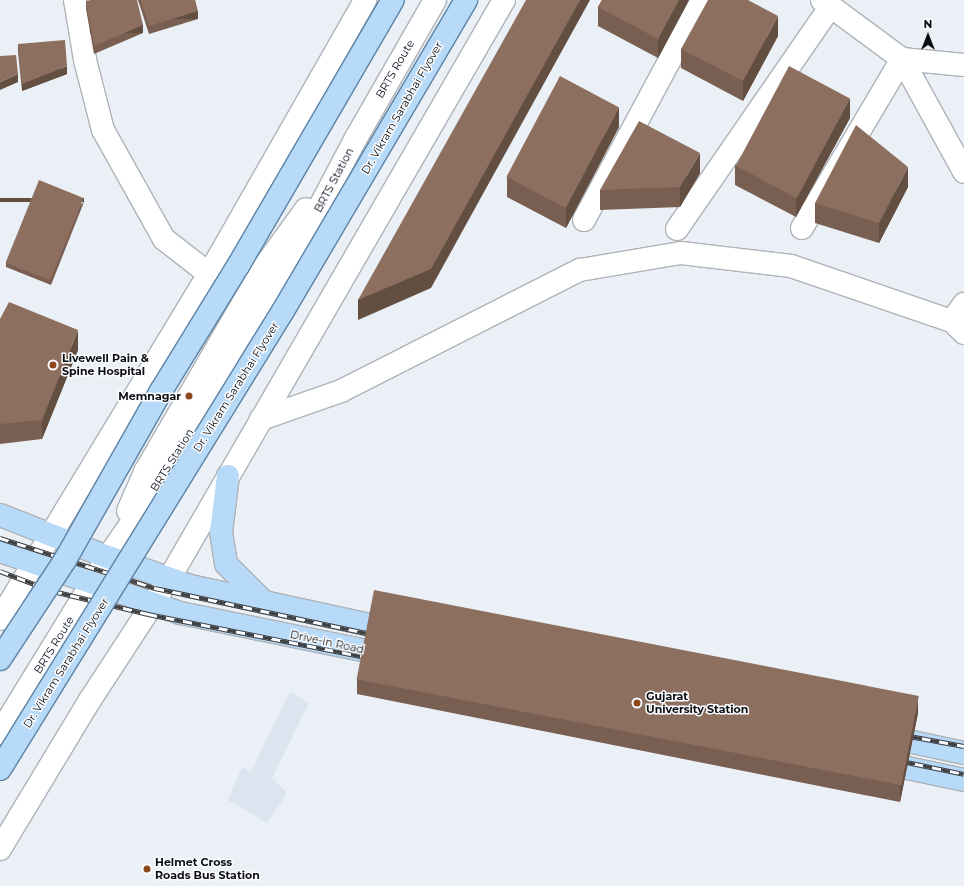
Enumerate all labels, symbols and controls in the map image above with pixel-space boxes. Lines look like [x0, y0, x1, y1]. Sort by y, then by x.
north arrow [908, 16, 948, 56]
text: N [924, 17, 932, 31]
street label: BRTS Route [373, 38, 417, 100]
street label: Dr. Vikram Sarabhai Flyover [359, 39, 445, 177]
street label: BRTS Station [311, 145, 357, 215]
street label: Dr. Vikram Sarabhai Flyover [190, 320, 282, 454]
place label: Livewell Pain & Spine Hospital [62, 352, 149, 378]
marker: Livewell Pain & Spine Hospital [47, 359, 59, 371]
place label: Memnagar [118, 389, 181, 403]
marker: Memnagar [184, 391, 194, 401]
street label: BRTS Station [148, 426, 196, 494]
street label: Dr. Vikram Sarabhai Flyover [20, 596, 112, 730]
street label: BRTS Route [31, 614, 77, 676]
street label: Drive-in Road [289, 628, 365, 656]
place label: Gujarat University Station [646, 690, 748, 716]
marker: Gujarat University Station [631, 697, 643, 709]
place label: Helmet Cross Roads Bus Station [155, 856, 260, 882]
marker: Helmet Cross Roads Bus Station [142, 864, 152, 874]

